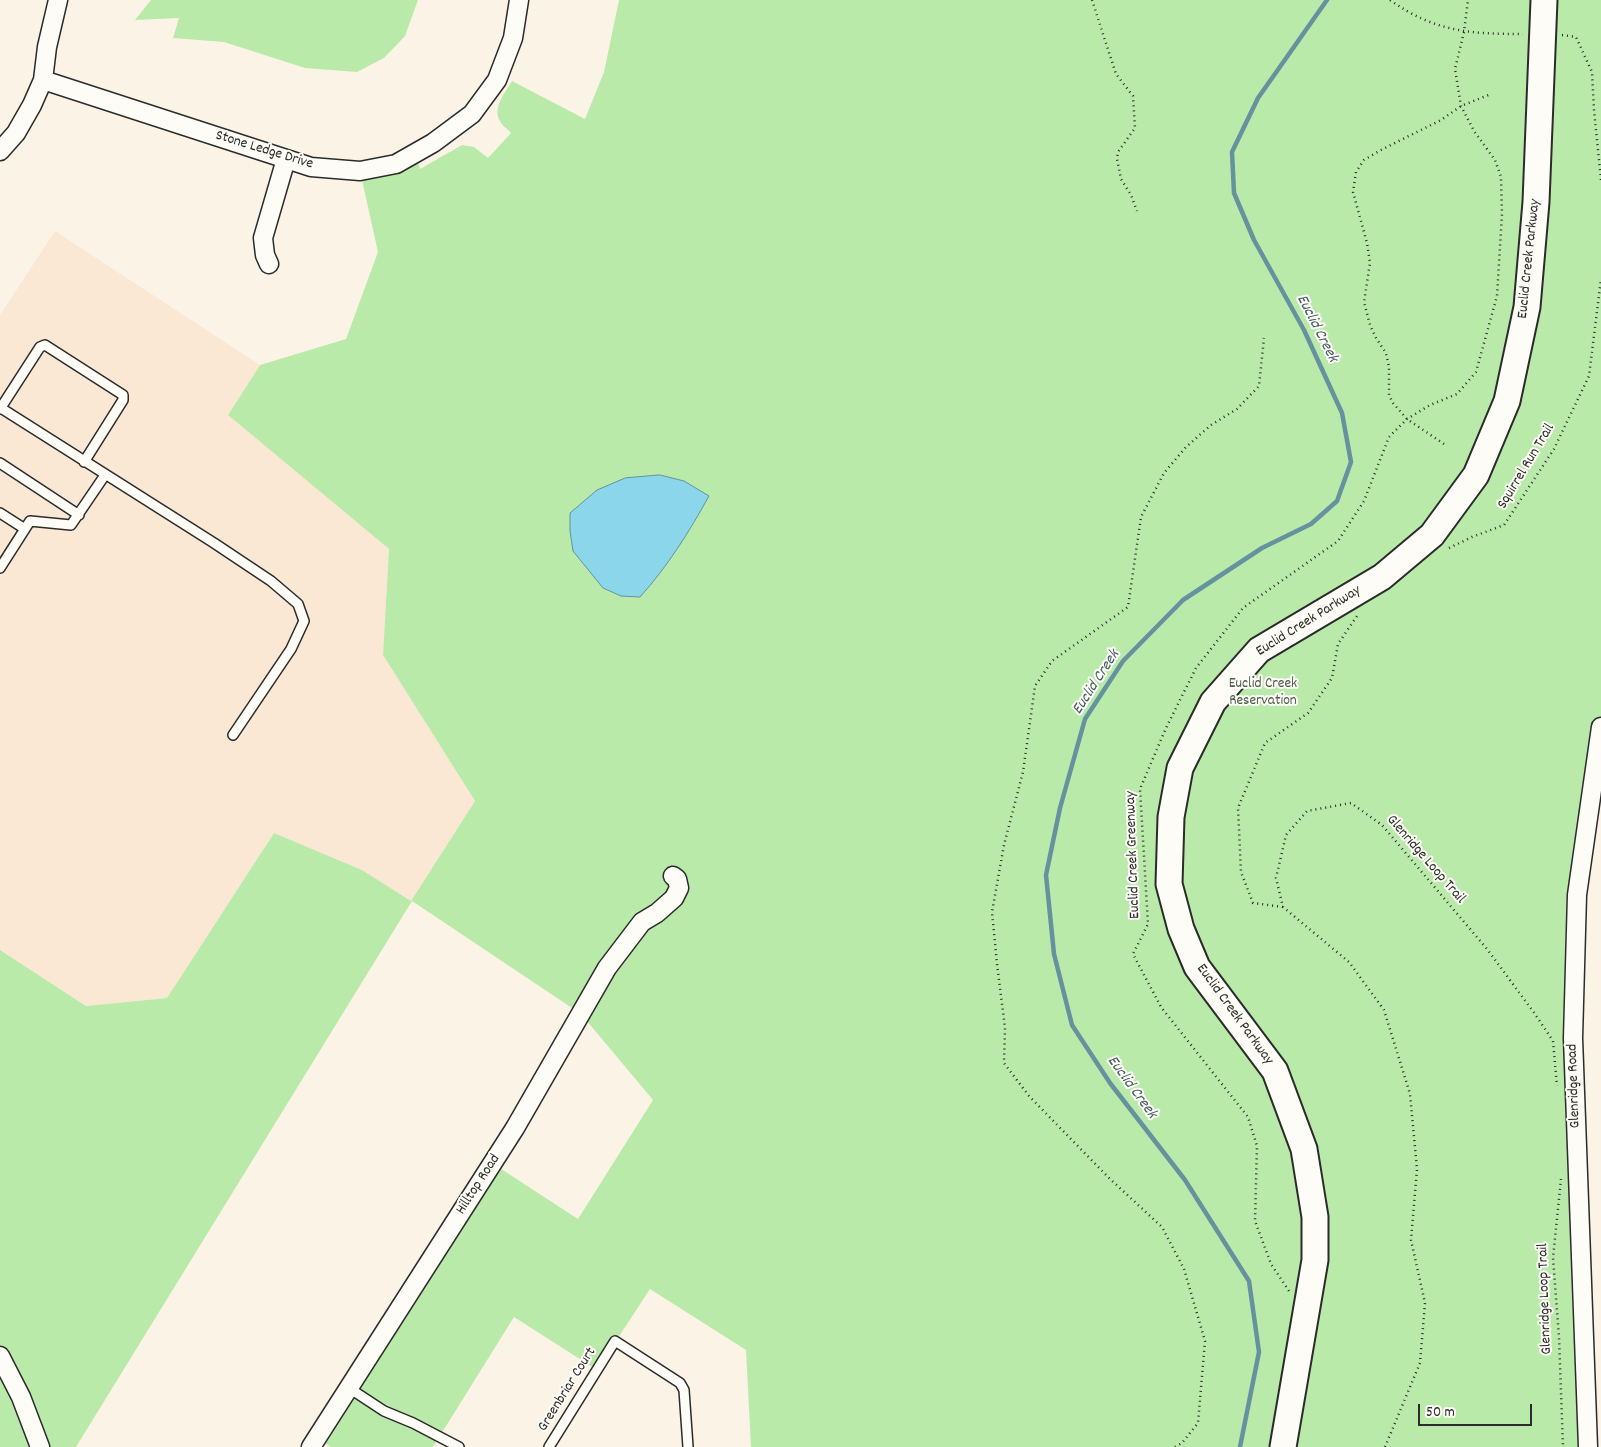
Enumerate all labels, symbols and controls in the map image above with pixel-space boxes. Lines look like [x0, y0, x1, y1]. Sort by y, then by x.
street label: Stone Ledge Drive [213, 128, 315, 174]
street label: Euclid Creek Parkway [1515, 198, 1545, 320]
water label: Euclid Creek [1291, 292, 1341, 366]
street label: Squirrel Run Trail [1494, 421, 1560, 513]
street label: Euclid Creek Parkway [1253, 583, 1365, 661]
water label: Euclid Creek [1069, 647, 1125, 719]
park label: Euclid Creek Reservation [1229, 676, 1297, 711]
street label: Euclid Creek Greenway [1123, 791, 1145, 919]
street label: Glenridge Loop Trail [1382, 812, 1468, 908]
street label: Euclid Creek Parkway [1191, 961, 1277, 1069]
street label: Glenridge Road [1565, 1043, 1585, 1129]
water label: Euclid Creek [1102, 1053, 1160, 1123]
street label: Hilltop Road [453, 1152, 505, 1218]
street label: Glenridge Loop Trail [1535, 1243, 1557, 1355]
street label: Greenbriar Court [535, 1345, 601, 1435]
scale bar [1421, 1394, 1535, 1426]
text: 50 m [1426, 1402, 1455, 1424]

